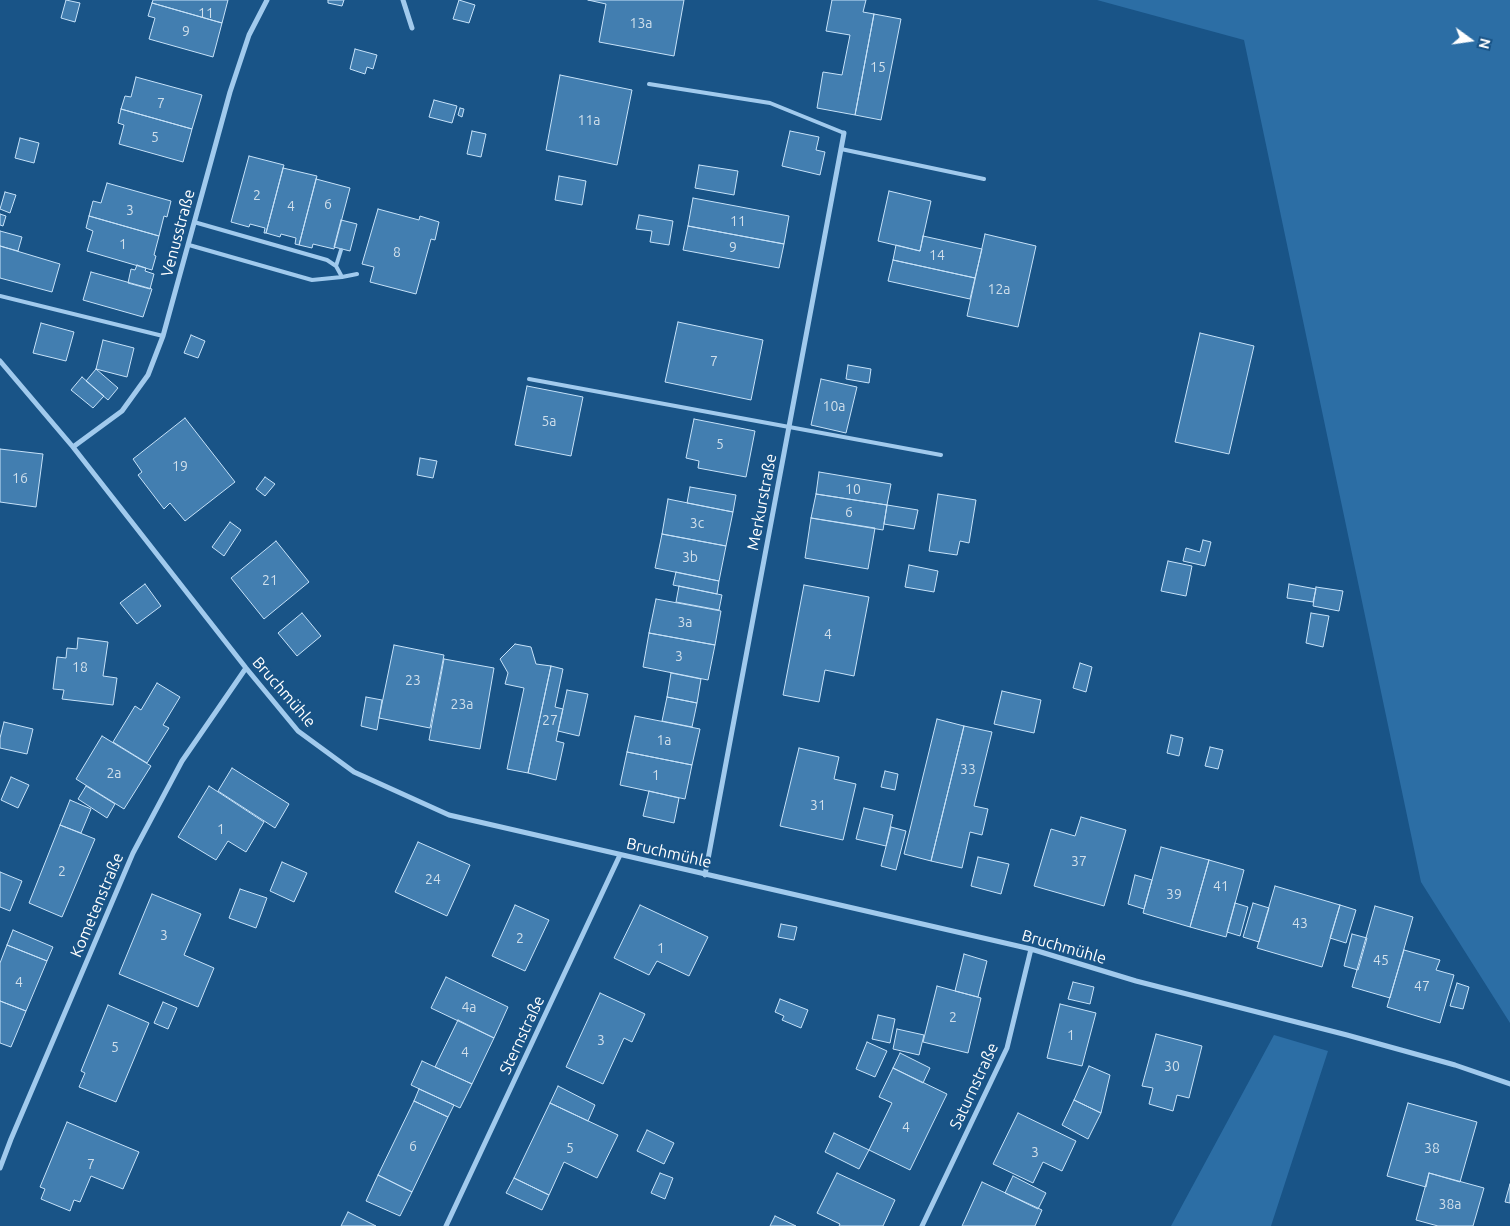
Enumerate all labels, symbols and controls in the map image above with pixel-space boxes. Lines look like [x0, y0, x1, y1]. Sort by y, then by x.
house number: 11 [198, 5, 214, 21]
house number: 13a [630, 15, 652, 31]
north arrow [1445, 15, 1495, 65]
house number: 9 [182, 23, 190, 39]
text: N [1476, 37, 1494, 51]
house number: 15 [870, 59, 886, 75]
house number: 7 [157, 95, 165, 111]
house number: 11a [578, 112, 600, 128]
house number: 5 [151, 129, 159, 145]
street label: Venusstraße [157, 187, 199, 279]
house number: 2 [253, 187, 261, 203]
house number: 6 [324, 196, 332, 212]
house number: 4 [287, 198, 295, 214]
house number: 3 [126, 202, 134, 218]
house number: 11 [730, 213, 746, 229]
house number: 1 [119, 236, 127, 252]
house number: 9 [729, 239, 737, 255]
house number: 8 [393, 244, 401, 260]
house number: 14 [929, 247, 945, 263]
house number: 12a [988, 281, 1010, 297]
house number: 7 [710, 353, 718, 369]
house number: 10a [823, 398, 845, 414]
house number: 5a [541, 413, 557, 429]
house number: 5 [716, 436, 724, 452]
street label: Merkurstraße [743, 452, 781, 552]
house number: 19 [172, 458, 188, 474]
house number: 16 [12, 470, 28, 486]
house number: 10 [845, 481, 861, 497]
house number: 6 [845, 504, 853, 520]
house number: 3c [690, 515, 704, 531]
house number: 3b [682, 549, 698, 565]
house number: 21 [262, 572, 278, 588]
house number: 3a [677, 614, 693, 630]
house number: 4 [824, 626, 832, 642]
house number: 3 [675, 648, 683, 664]
street label: Bruchmühle [248, 653, 320, 731]
house number: 18 [72, 659, 88, 675]
house number: 23 [405, 672, 421, 688]
house number: 23a [451, 696, 473, 712]
house number: 27 [542, 712, 558, 728]
house number: 1a [656, 732, 672, 748]
house number: 33 [960, 761, 976, 777]
house number: 2a [106, 765, 122, 781]
house number: 1 [652, 767, 660, 783]
house number: 31 [810, 797, 826, 813]
house number: 1 [217, 821, 225, 837]
street label: Bruchmühle [624, 834, 714, 872]
street label: Kometenstraße [66, 850, 128, 960]
house number: 37 [1071, 853, 1087, 869]
house number: 2 [58, 863, 66, 879]
house number: 24 [425, 871, 441, 887]
house number: 41 [1213, 878, 1229, 894]
house number: 39 [1166, 886, 1182, 902]
house number: 43 [1292, 915, 1308, 931]
street label: Bruchmühle [1020, 926, 1108, 968]
house number: 3 [160, 927, 168, 943]
house number: 2 [516, 930, 524, 946]
house number: 1 [657, 940, 665, 956]
house number: 45 [1373, 952, 1389, 968]
house number: 4 [15, 974, 23, 990]
house number: 47 [1414, 978, 1430, 994]
street label: Sternstraße [495, 993, 549, 1077]
house number: 4a [461, 999, 477, 1015]
house number: 2 [949, 1009, 957, 1025]
house number: 1 [1067, 1027, 1075, 1043]
house number: 3 [597, 1032, 605, 1048]
house number: 5 [111, 1039, 119, 1055]
street label: Saturnstraße [946, 1040, 1002, 1132]
house number: 4 [461, 1044, 469, 1060]
house number: 30 [1164, 1058, 1180, 1074]
house number: 4 [902, 1119, 910, 1135]
house number: 6 [409, 1138, 417, 1154]
house number: 5 [566, 1140, 574, 1156]
house number: 38 [1424, 1140, 1440, 1156]
house number: 3 [1031, 1144, 1039, 1160]
house number: 7 [87, 1156, 95, 1172]
house number: 38a [1439, 1196, 1461, 1212]

